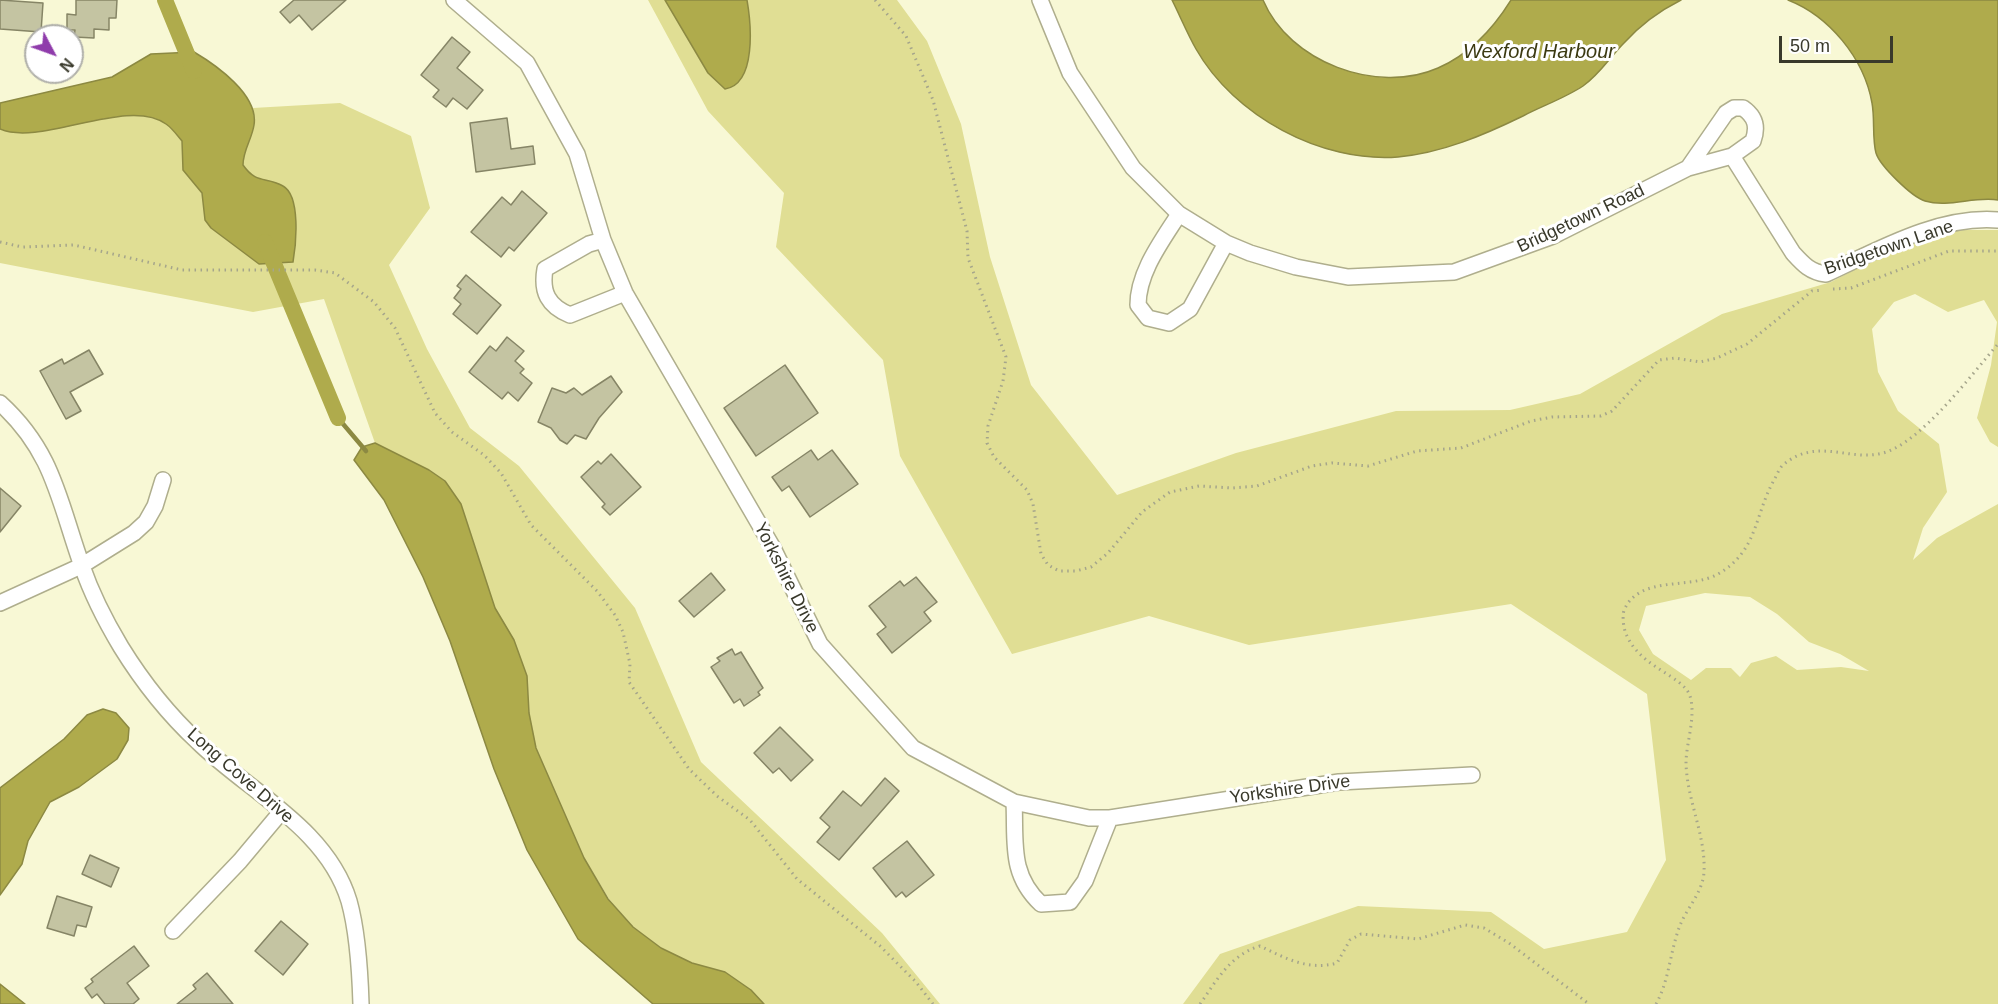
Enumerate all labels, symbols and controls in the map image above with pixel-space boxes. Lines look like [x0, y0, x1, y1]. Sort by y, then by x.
north arrow [24, 24, 84, 84]
scale bar [1782, 24, 1896, 62]
text: 50 m [1790, 36, 1830, 56]
water label: Wexford Harbour [1463, 40, 1615, 64]
text: N [56, 55, 77, 75]
street label: Bridgetown Road [1514, 180, 1648, 258]
street label: Bridgetown Lane [1822, 216, 1956, 280]
street label: Yorkshire Drive [749, 519, 823, 637]
street label: Long Cove Drive [182, 724, 298, 828]
street label: Yorkshire Drive [1228, 771, 1352, 809]

